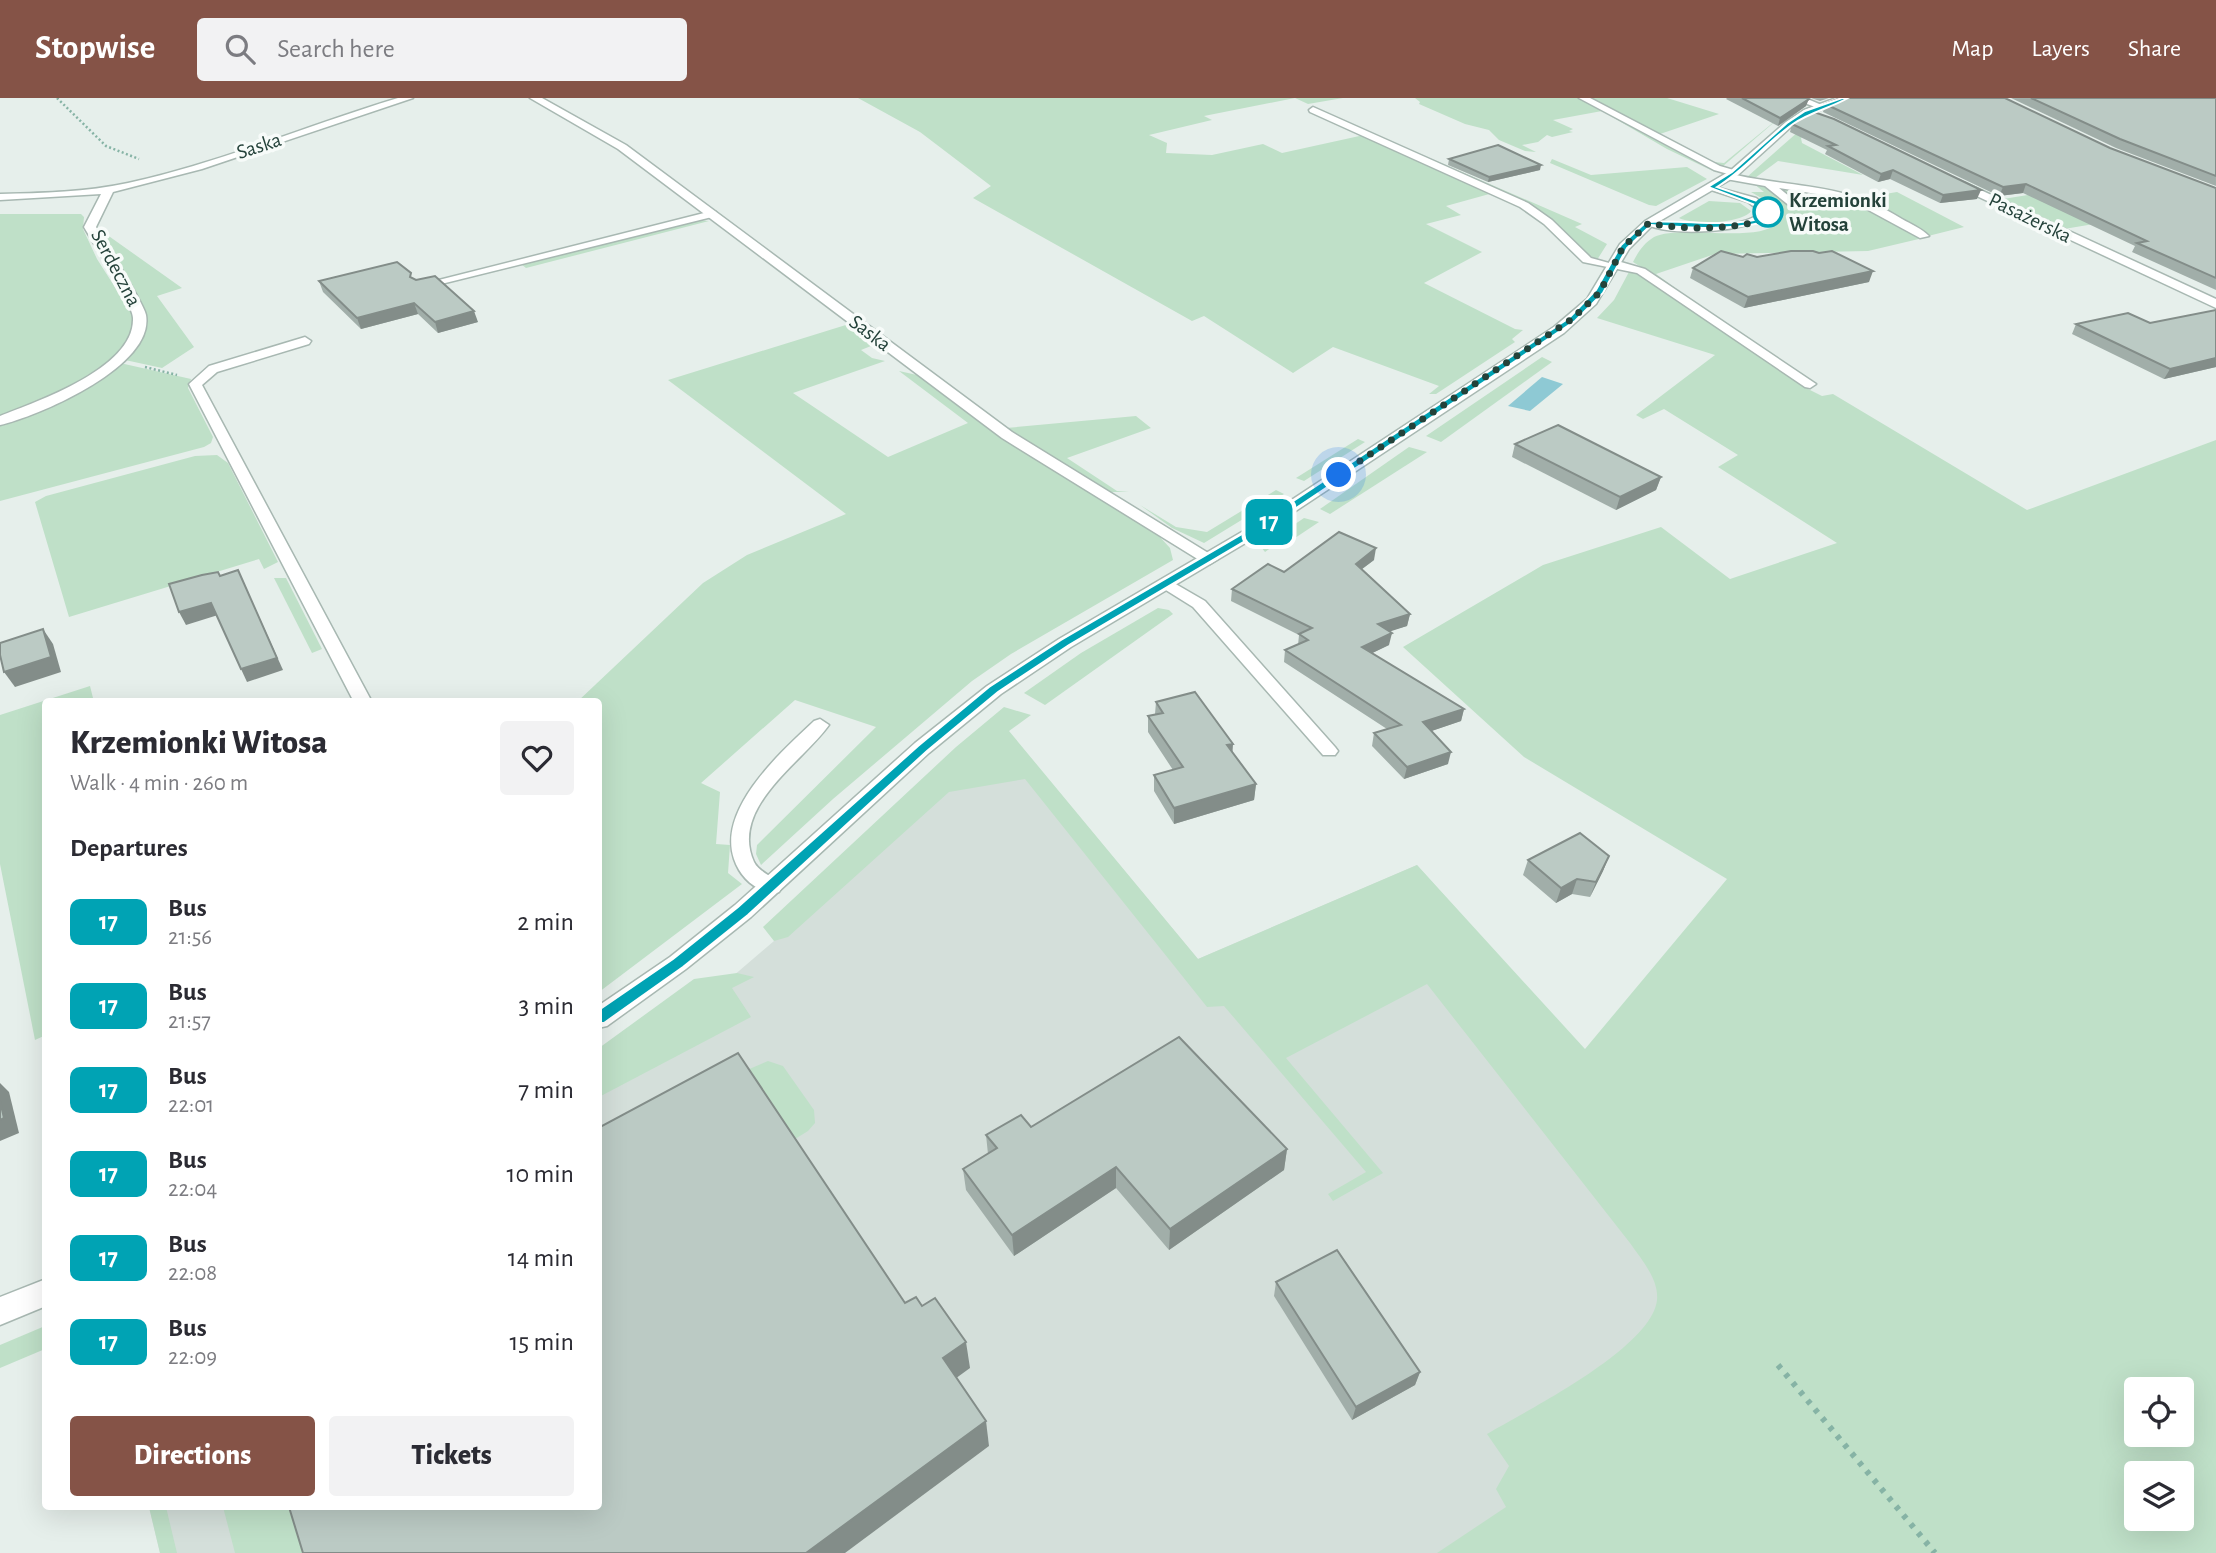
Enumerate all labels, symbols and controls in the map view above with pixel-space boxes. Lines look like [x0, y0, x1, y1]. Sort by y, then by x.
search box [197, 18, 687, 81]
icon: search [221, 30, 259, 68]
text: Stopwise [35, 32, 155, 65]
text: Search here [277, 36, 395, 62]
text: Map [1951, 37, 1993, 61]
text: Layers [2031, 37, 2090, 61]
text: Share [2128, 37, 2181, 61]
street label: Saska [234, 129, 284, 163]
street label: Pasażerska [1985, 189, 2075, 247]
place label: Krzemionki Witosa [1789, 190, 1887, 235]
marker: Krzemionki Witosa [1753, 197, 1783, 227]
street label: Serdeczna [87, 226, 145, 310]
street label: Saska [845, 311, 895, 355]
your location [1321, 457, 1356, 492]
line badge: 17 [1238, 499, 1300, 545]
text: 17 [1259, 510, 1279, 534]
button: heart [500, 721, 574, 795]
text: Krzemionki Witosa [70, 727, 327, 760]
text: Walk · 4 min · 260 m [70, 772, 248, 795]
text: Departures [70, 835, 188, 861]
text: Bus [168, 895, 207, 921]
text: 2 min [517, 909, 574, 935]
text: 17 [99, 910, 118, 934]
text: 21:56 [168, 926, 212, 949]
text: Bus [168, 979, 207, 1005]
text: 3 min [518, 993, 574, 1019]
text: 17 [99, 994, 118, 1018]
text: 21:57 [168, 1010, 211, 1033]
text: Bus [168, 1063, 207, 1089]
text: 7 min [518, 1077, 574, 1103]
text: 17 [99, 1078, 118, 1102]
text: 22:01 [168, 1094, 214, 1117]
text: Bus [168, 1147, 207, 1173]
text: 10 min [507, 1161, 574, 1187]
text: 17 [99, 1162, 118, 1186]
text: 22:04 [168, 1178, 217, 1201]
text: Bus [168, 1231, 207, 1257]
text: 14 min [508, 1245, 574, 1271]
text: 17 [99, 1246, 118, 1270]
text: 22:08 [168, 1262, 217, 1285]
text: Bus [168, 1315, 207, 1341]
text: 15 min [509, 1329, 574, 1355]
text: 17 [99, 1330, 118, 1354]
text: 22:09 [168, 1346, 217, 1369]
map controls [2124, 1377, 2194, 1531]
button: locate [2124, 1377, 2194, 1447]
button: Directions [70, 1416, 315, 1496]
button: Tickets [329, 1416, 574, 1496]
button: layers [2124, 1461, 2194, 1531]

